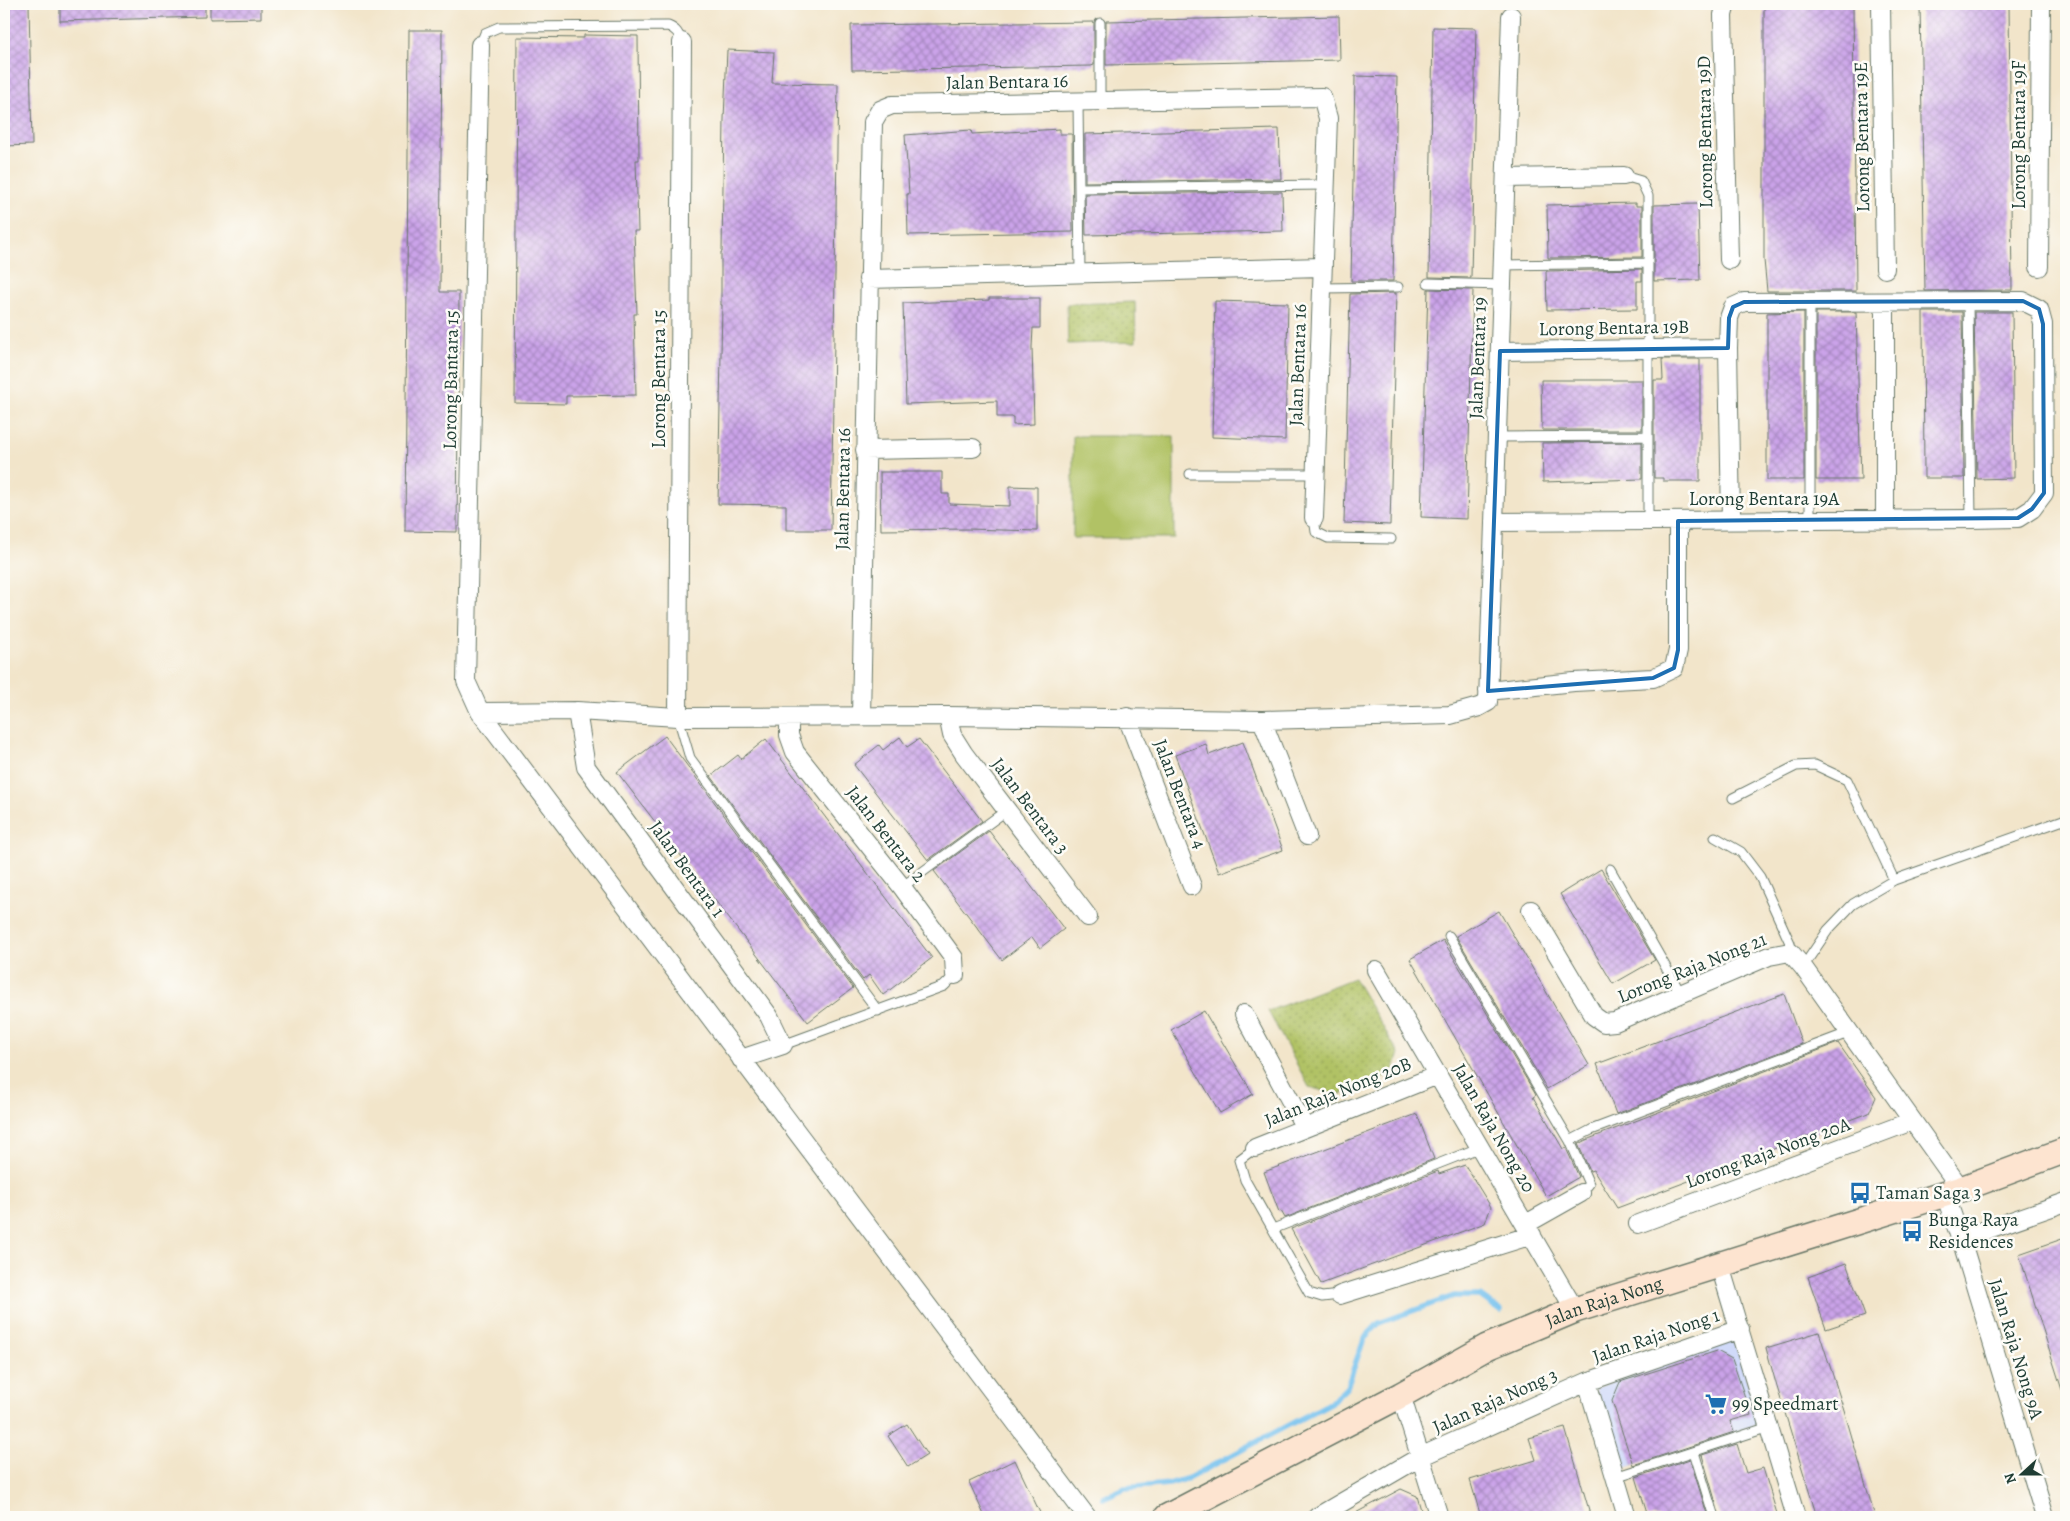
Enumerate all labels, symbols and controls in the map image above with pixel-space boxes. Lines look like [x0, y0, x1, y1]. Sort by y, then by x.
street label: Lorong Bentara 19D [1691, 55, 1719, 209]
street label: Lorong Bentara 19F [2006, 60, 2032, 210]
street label: Lorong Bentara 19E [1848, 61, 1876, 213]
street label: Jalan Bentara 16 [946, 68, 1069, 96]
street label: Jalan Bentara 19 [1463, 296, 1493, 420]
street label: Jalan Bentara 16 [1283, 303, 1313, 427]
street label: Lorong Bantara 15 [437, 310, 465, 450]
street label: Lorong Bentara 15 [646, 310, 672, 448]
street label: Lorong Bentara 19B [1538, 314, 1690, 342]
street label: Jalan Bentara 16 [829, 427, 857, 550]
street label: Lorong Bentara 19A [1689, 486, 1840, 512]
street label: Jalan Bentara 4 [1147, 735, 1213, 853]
street label: Jalan Bentara 3 [985, 752, 1075, 860]
street label: Jalan Bentara 2 [840, 780, 932, 888]
street label: Jalan Bentara 1 [643, 815, 731, 923]
street label: Lorong Raja Nong 21 [1614, 926, 1771, 1010]
street label: Jalan Raja Nong 20B [1261, 1051, 1415, 1133]
street label: Jalan Raja Nong 20 [1446, 1059, 1542, 1197]
street label: Lorong Raja Nong 20A [1682, 1111, 1855, 1195]
bus stop icon: Taman Saga 3 [1847, 1180, 1873, 1206]
place label: Taman Saga 3 [1876, 1180, 1981, 1206]
place label: Bunga Raya Residences [1928, 1207, 2019, 1255]
bus stop icon: Bunga Raya Residences [1899, 1218, 1925, 1244]
street label: Jalan Raja Nong [1541, 1270, 1667, 1334]
street label: Jalan Raja Nong 9A [1982, 1275, 2050, 1423]
street label: Jalan Raja Nong 1 [1589, 1302, 1723, 1370]
street label: Jalan Raja Nong 3 [1429, 1362, 1561, 1440]
supermarket icon: 99 Speedmart [1703, 1391, 1729, 1417]
place label: 99 Speedmart [1732, 1391, 1839, 1417]
north arrow [1998, 1448, 2048, 1498]
text: N [2000, 1470, 2021, 1487]

